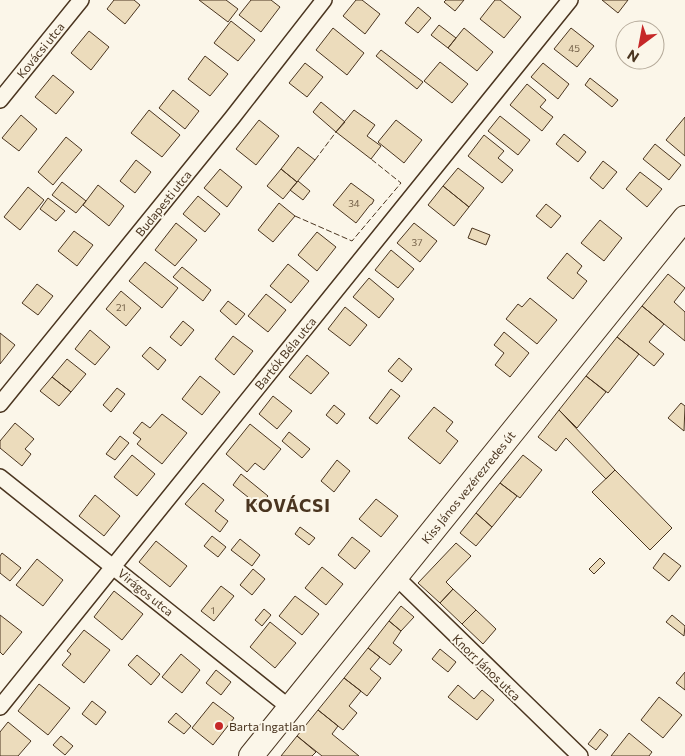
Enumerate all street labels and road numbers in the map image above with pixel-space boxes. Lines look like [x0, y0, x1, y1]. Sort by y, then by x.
street label: Kovácsi utca [13, 19, 67, 81]
street label: Budapesti utca [132, 167, 194, 239]
street label: Bartók Béla utca [252, 314, 318, 392]
street label: Kiss János vezérezredes út [418, 428, 519, 547]
street label: Virágos utca [115, 565, 177, 619]
street label: Knorr János utca [449, 631, 524, 704]

